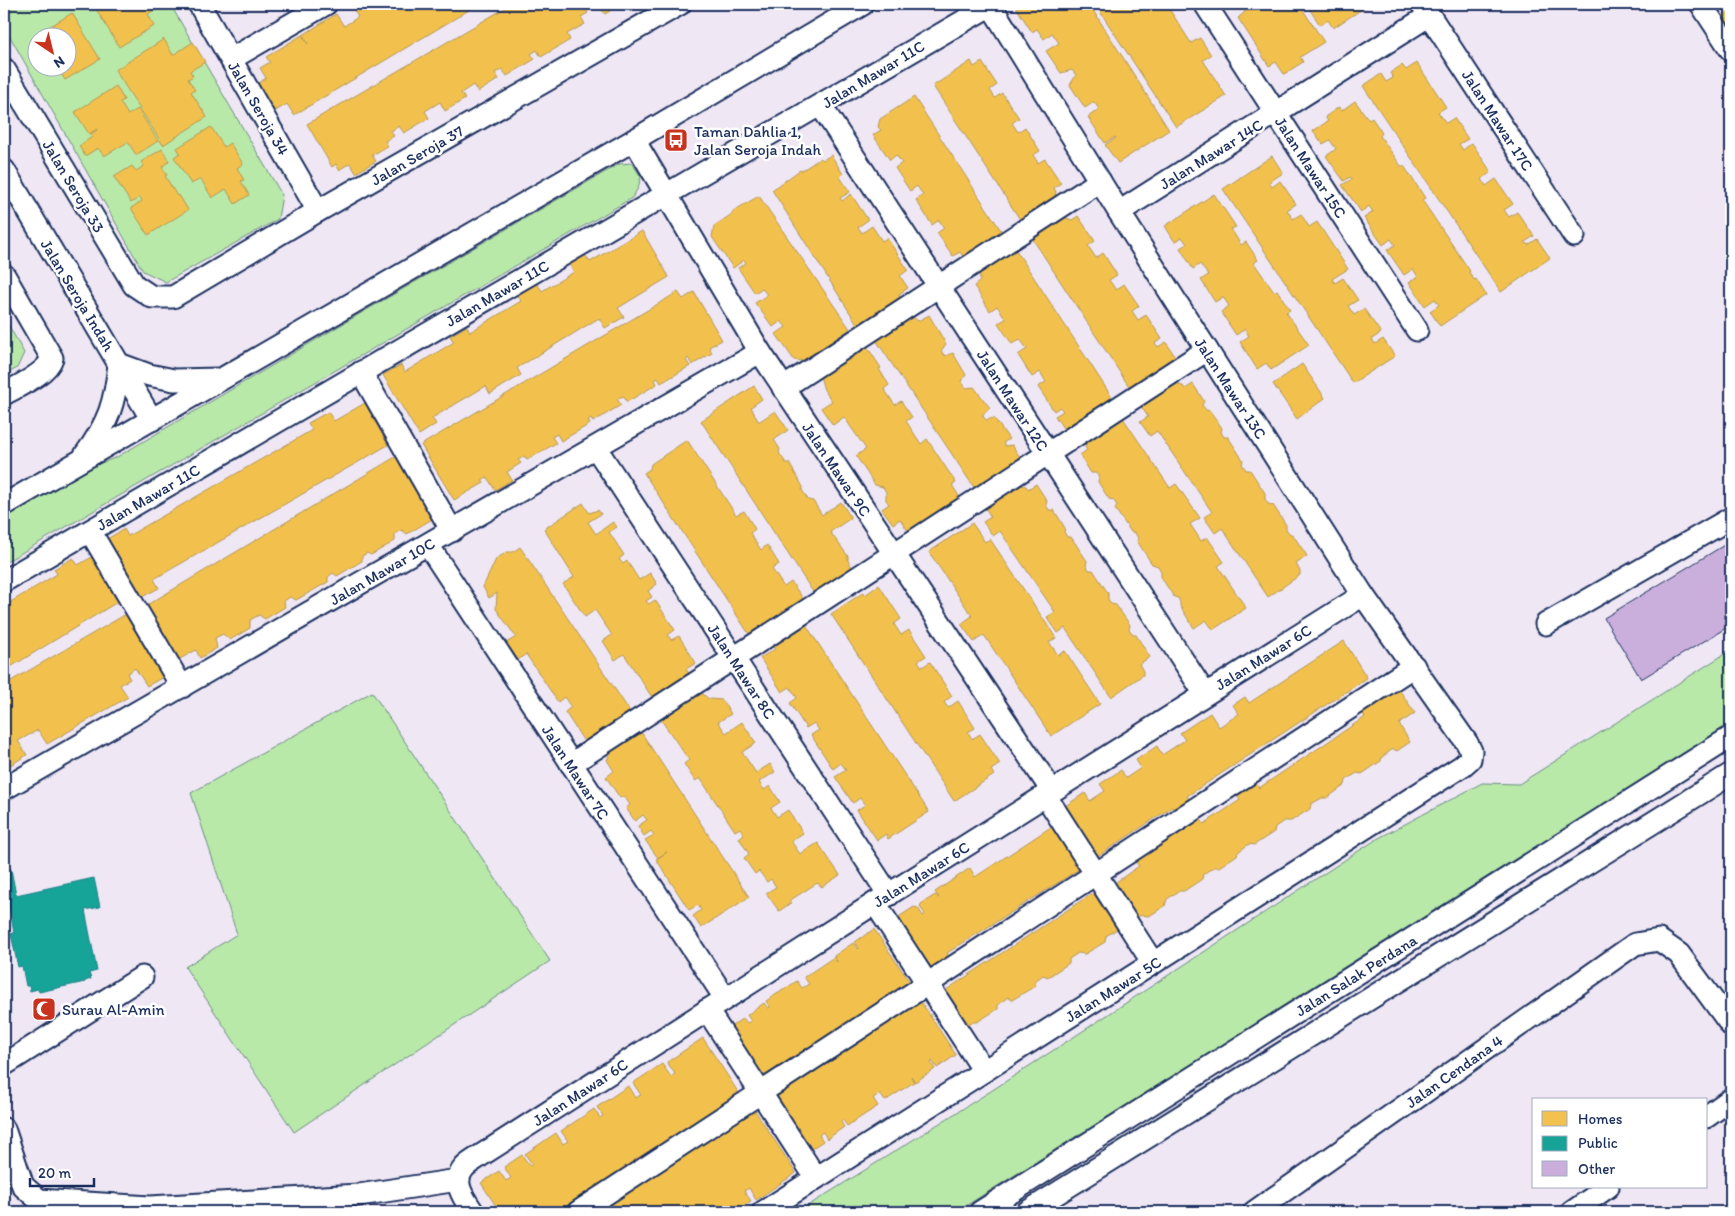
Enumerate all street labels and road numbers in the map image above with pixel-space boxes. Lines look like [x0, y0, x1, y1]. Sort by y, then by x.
street label: Jalan Mawar 11C [819, 36, 928, 112]
street label: Jalan Seroja 34 [224, 58, 293, 159]
street label: Jalan Mawar 17C [1458, 66, 1537, 174]
street label: Jalan Mawar 15C [1271, 113, 1350, 221]
street label: Jalan Mawar 14C [1156, 115, 1266, 194]
street label: Jalan Seroja 37 [368, 121, 467, 190]
street label: Jalan Seroja 33 [39, 137, 109, 236]
street label: Jalan Seroja Indah [37, 236, 119, 355]
street label: Jalan Mawar 11C [442, 256, 552, 331]
street label: Jalan Mawar 13C [1191, 334, 1270, 443]
street label: Jalan Mawar 12C [973, 346, 1052, 454]
street label: Jalan Mawar 9C [798, 419, 875, 520]
street label: Jalan Mawar 11C [93, 460, 203, 535]
street label: Jalan Mawar 10C [326, 534, 438, 609]
street label: Jalan Mawar 8C [704, 620, 779, 722]
street label: Jalan Mawar 6C [1212, 620, 1315, 694]
street label: Jalan Mawar 7C [538, 721, 613, 823]
street label: Jalan Mawar 6C [870, 837, 973, 911]
street label: Jalan Salak Perdana [1292, 930, 1421, 1021]
street label: Jalan Mawar 5C [1062, 952, 1165, 1026]
street label: Jalan Cendana 4 [1402, 1031, 1507, 1112]
street label: Jalan Mawar 6C [529, 1055, 631, 1130]

